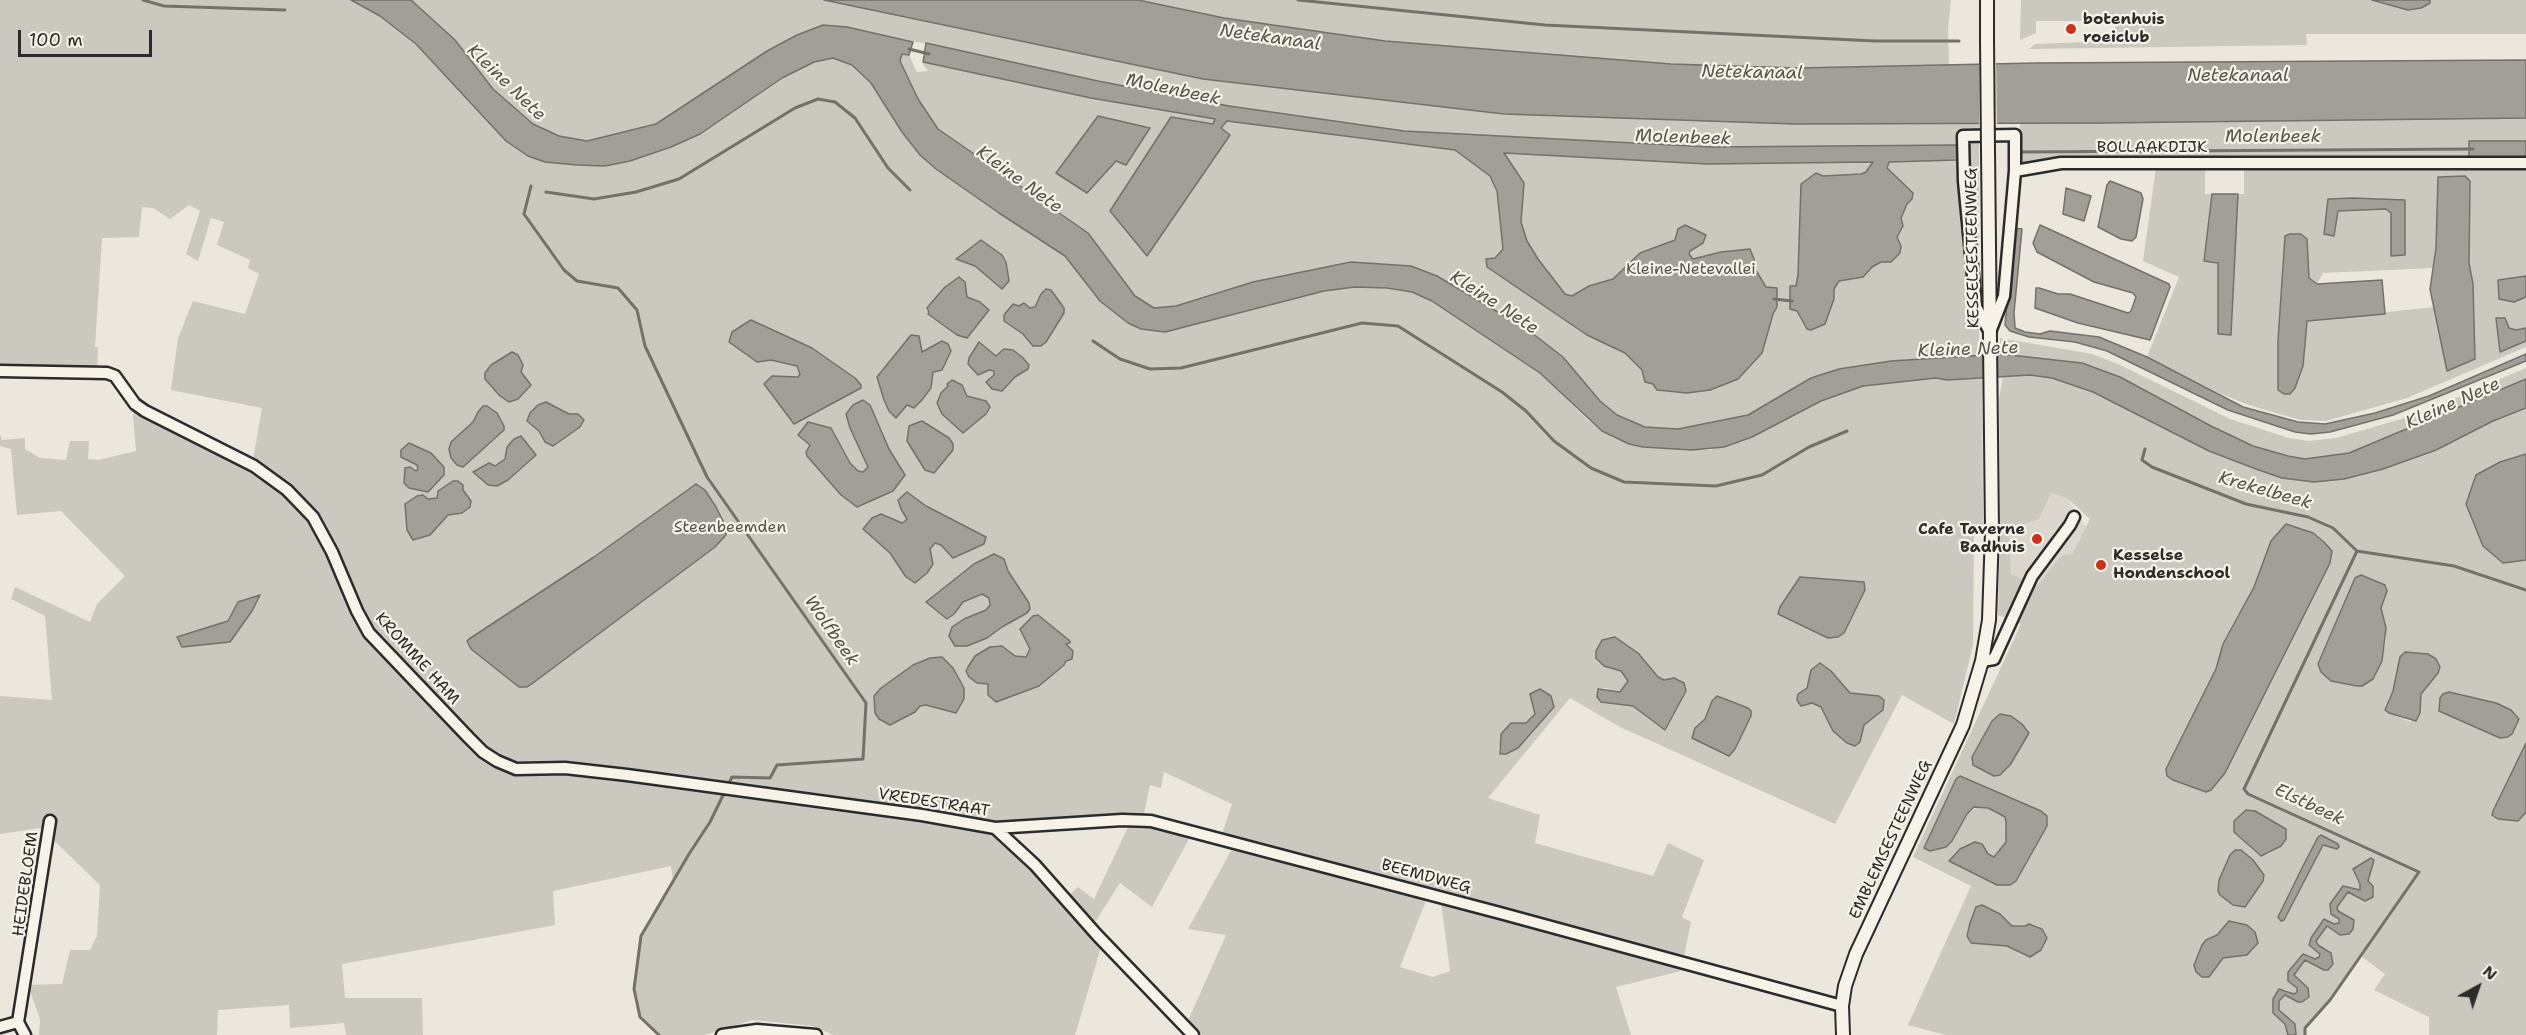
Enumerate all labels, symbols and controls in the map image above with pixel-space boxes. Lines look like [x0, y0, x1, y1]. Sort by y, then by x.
place label: botenhuis roeiclub [2083, 10, 2165, 48]
scale bar [21, 18, 154, 56]
water label: Netekanaal [1218, 20, 1322, 56]
marker: botenhuis roeiclub [2064, 22, 2078, 36]
text: 100 m [29, 28, 83, 52]
water label: Kleine Nete [462, 40, 550, 126]
water label: Netekanaal [1701, 61, 1803, 85]
water label: Netekanaal [2187, 65, 2289, 87]
water label: Molenbeek [1124, 69, 1222, 111]
water label: Molenbeek [1635, 126, 1731, 150]
water label: Molenbeek [2225, 126, 2321, 148]
street label: BOLLAAKDIJK [2097, 138, 2207, 158]
water label: Kleine Nete [972, 142, 1066, 218]
street label: KESSELSESTEENWEG [1962, 168, 1984, 328]
park label: Kleine-Netevallei [1626, 260, 1756, 280]
water label: Kleine Nete [1446, 266, 1542, 340]
water label: Kleine Nete [1917, 337, 2019, 363]
water label: Kleine Nete [2402, 374, 2504, 434]
water label: Krekelbeek [2216, 467, 2314, 515]
park label: Steenbeemden [674, 518, 786, 538]
place label: Cafe Taverne Badhuis [1918, 520, 2025, 558]
marker: Cafe Taverne Badhuis [2030, 532, 2044, 546]
place label: Kesselse Hondenschool [2113, 546, 2230, 584]
marker: Kesselse Hondenschool [2094, 558, 2108, 572]
water label: Wolfbeek [799, 592, 863, 670]
street label: KROMME HAM [371, 609, 463, 709]
street label: EMBLEMSESTEENWEG [1846, 757, 1936, 923]
water label: Elstbeek [2271, 779, 2347, 831]
street label: VREDESTRAAT [877, 785, 991, 821]
street label: HEIDEBLOEM [9, 830, 43, 938]
street label: BEEMDWEG [1379, 856, 1473, 898]
north arrow [2448, 957, 2508, 1017]
text: N [2478, 961, 2502, 985]

